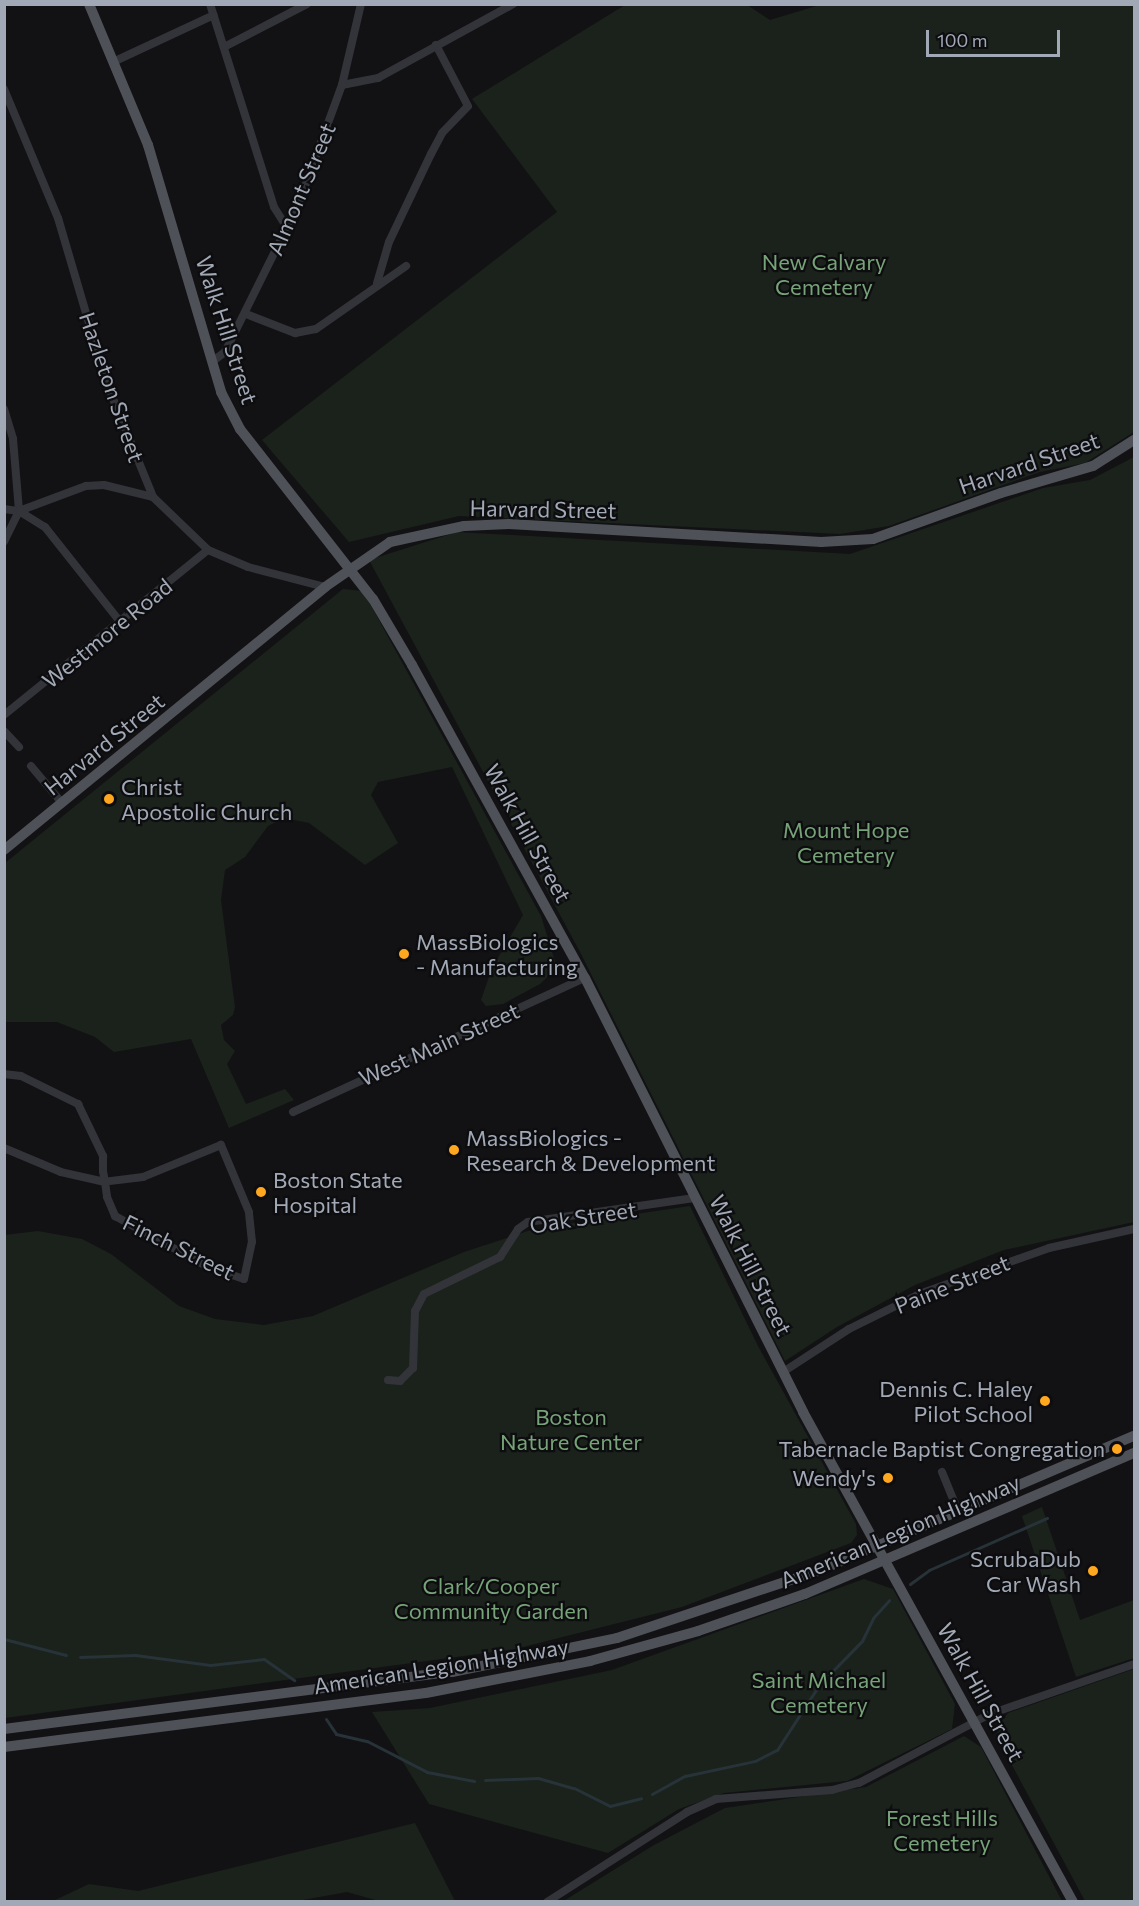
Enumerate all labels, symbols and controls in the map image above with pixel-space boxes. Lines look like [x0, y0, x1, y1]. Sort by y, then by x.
scale bar [929, 18, 1062, 56]
text: 100 m [937, 29, 987, 51]
street label: Almont Street [261, 119, 341, 259]
park label: New Calvary Cemetery [762, 248, 886, 300]
street label: Walk Hill Street [191, 253, 263, 407]
street label: Hazleton Street [74, 308, 150, 466]
street label: Harvard Street [955, 427, 1103, 499]
street label: Harvard Street [469, 495, 617, 523]
street label: Westmore Road [37, 573, 177, 693]
street label: Harvard Street [39, 688, 169, 800]
street label: Walk Hill Street [479, 759, 577, 907]
place label: Christ Apostolic Church [121, 773, 292, 824]
marker: Christ Apostolic Church [102, 792, 116, 806]
park label: Mount Hope Cemetery [783, 816, 909, 867]
place label: MassBiologics - Manufacturing [416, 928, 578, 980]
marker: MassBiologics - Manufacturing [397, 947, 411, 961]
street label: West Main Street [355, 997, 523, 1091]
place label: MassBiologics - Research & Development [466, 1124, 715, 1176]
marker: MassBiologics - Research & Development [447, 1143, 461, 1157]
place label: Boston State Hospital [273, 1166, 403, 1218]
marker: Boston State Hospital [254, 1185, 268, 1199]
street label: Walk Hill Street [704, 1190, 798, 1340]
street label: Oak Street [528, 1196, 638, 1238]
street label: Finch Street [119, 1209, 239, 1285]
street label: Paine Street [891, 1249, 1013, 1319]
place label: Dennis C. Haley Pilot School [879, 1375, 1033, 1426]
marker: Dennis C. Haley Pilot School [1038, 1394, 1052, 1408]
park label: Boston Nature Center [500, 1403, 642, 1454]
place label: Tabernacle Baptist Congregation [779, 1436, 1105, 1462]
marker: Tabernacle Baptist Congregation [1110, 1442, 1124, 1456]
place label: Wendy's [792, 1465, 876, 1491]
street label: American Legion Highway [776, 1468, 1024, 1594]
marker: Wendy's [881, 1471, 895, 1485]
place label: ScrubaDub Car Wash [970, 1545, 1081, 1597]
marker: ScrubaDub Car Wash [1086, 1564, 1100, 1578]
park label: Clark/Cooper Community Garden [394, 1572, 588, 1624]
street label: Walk Hill Street [932, 1618, 1030, 1766]
street label: American Legion Highway [312, 1633, 570, 1699]
park label: Saint Michael Cemetery [752, 1666, 886, 1718]
park label: Forest Hills Cemetery [886, 1804, 998, 1856]

